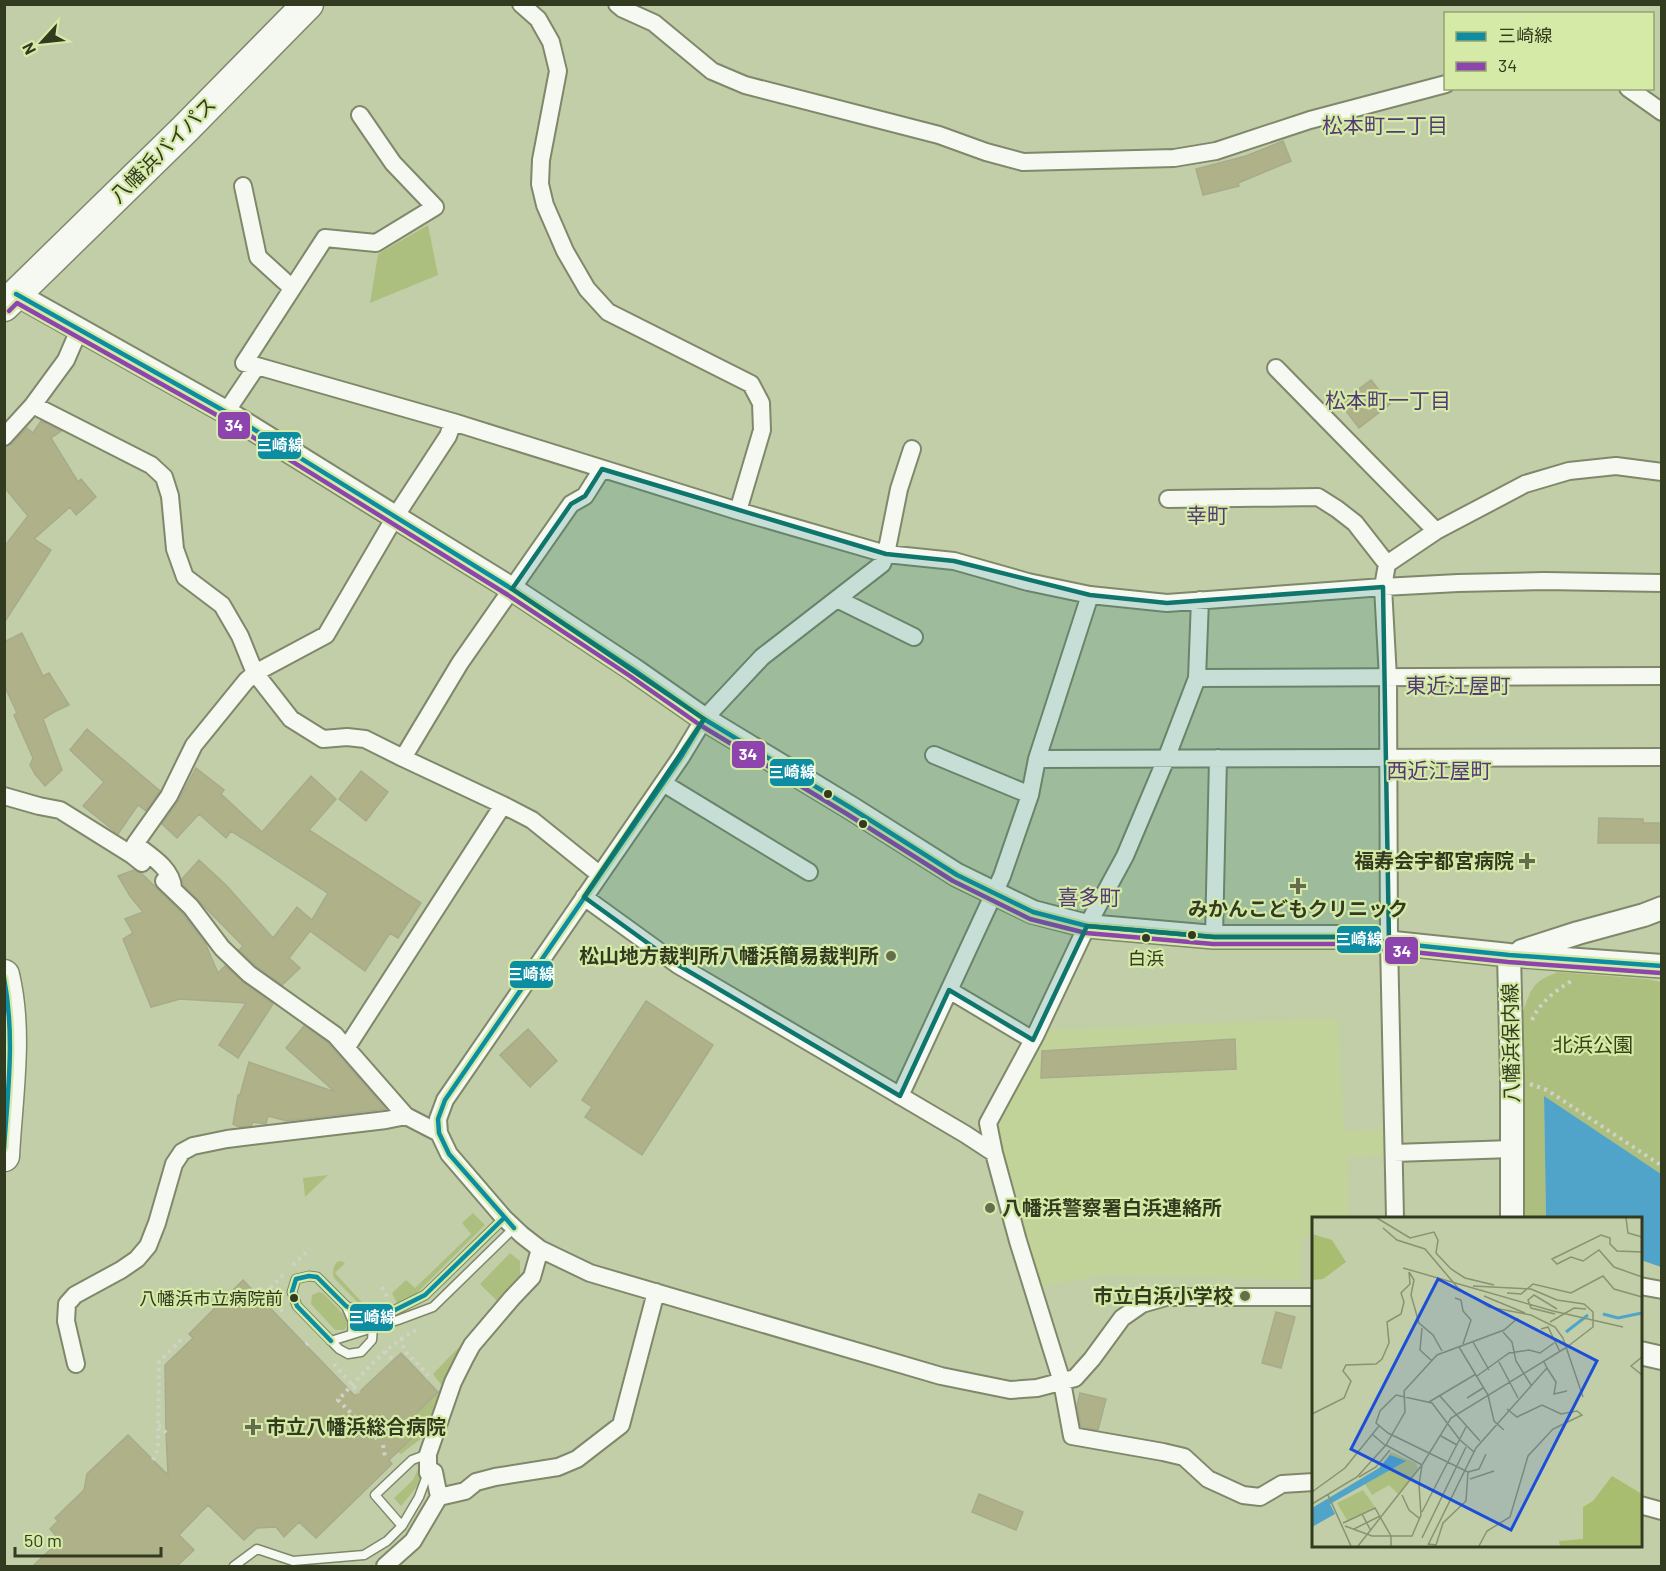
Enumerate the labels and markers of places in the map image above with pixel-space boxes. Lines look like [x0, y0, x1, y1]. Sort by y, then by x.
unlabelled marker [822, 788, 834, 800]
unlabelled marker [857, 818, 869, 830]
place label: 福寿会宇都宮病院 [1354, 848, 1514, 872]
marker: 福寿会宇都宮病院 [1518, 852, 1536, 870]
marker: みかんこどもクリニック [1289, 877, 1307, 895]
place label: みかんこどもクリニック [1188, 896, 1408, 920]
unlabelled marker [1186, 929, 1198, 941]
marker: 白浜 [1140, 932, 1152, 944]
place label: 松山地方裁判所八幡浜簡易裁判所 [579, 943, 879, 967]
place label: 白浜 [1128, 947, 1164, 969]
marker: 松山地方裁判所八幡浜簡易裁判所 [884, 949, 898, 963]
place label: 八幡浜警察署白浜連絡所 [1002, 1195, 1222, 1219]
marker: 八幡浜警察署白浜連絡所 [983, 1201, 997, 1215]
place label: 市立白浜小学校 [1093, 1283, 1233, 1307]
place label: 八幡浜市立病院前 [139, 1287, 283, 1309]
marker: 市立白浜小学校 [1238, 1289, 1252, 1303]
marker: 八幡浜市立病院前 [288, 1292, 300, 1304]
place label: 市立八幡浜総合病院 [266, 1414, 446, 1438]
marker: 市立八幡浜総合病院 [244, 1418, 262, 1436]

